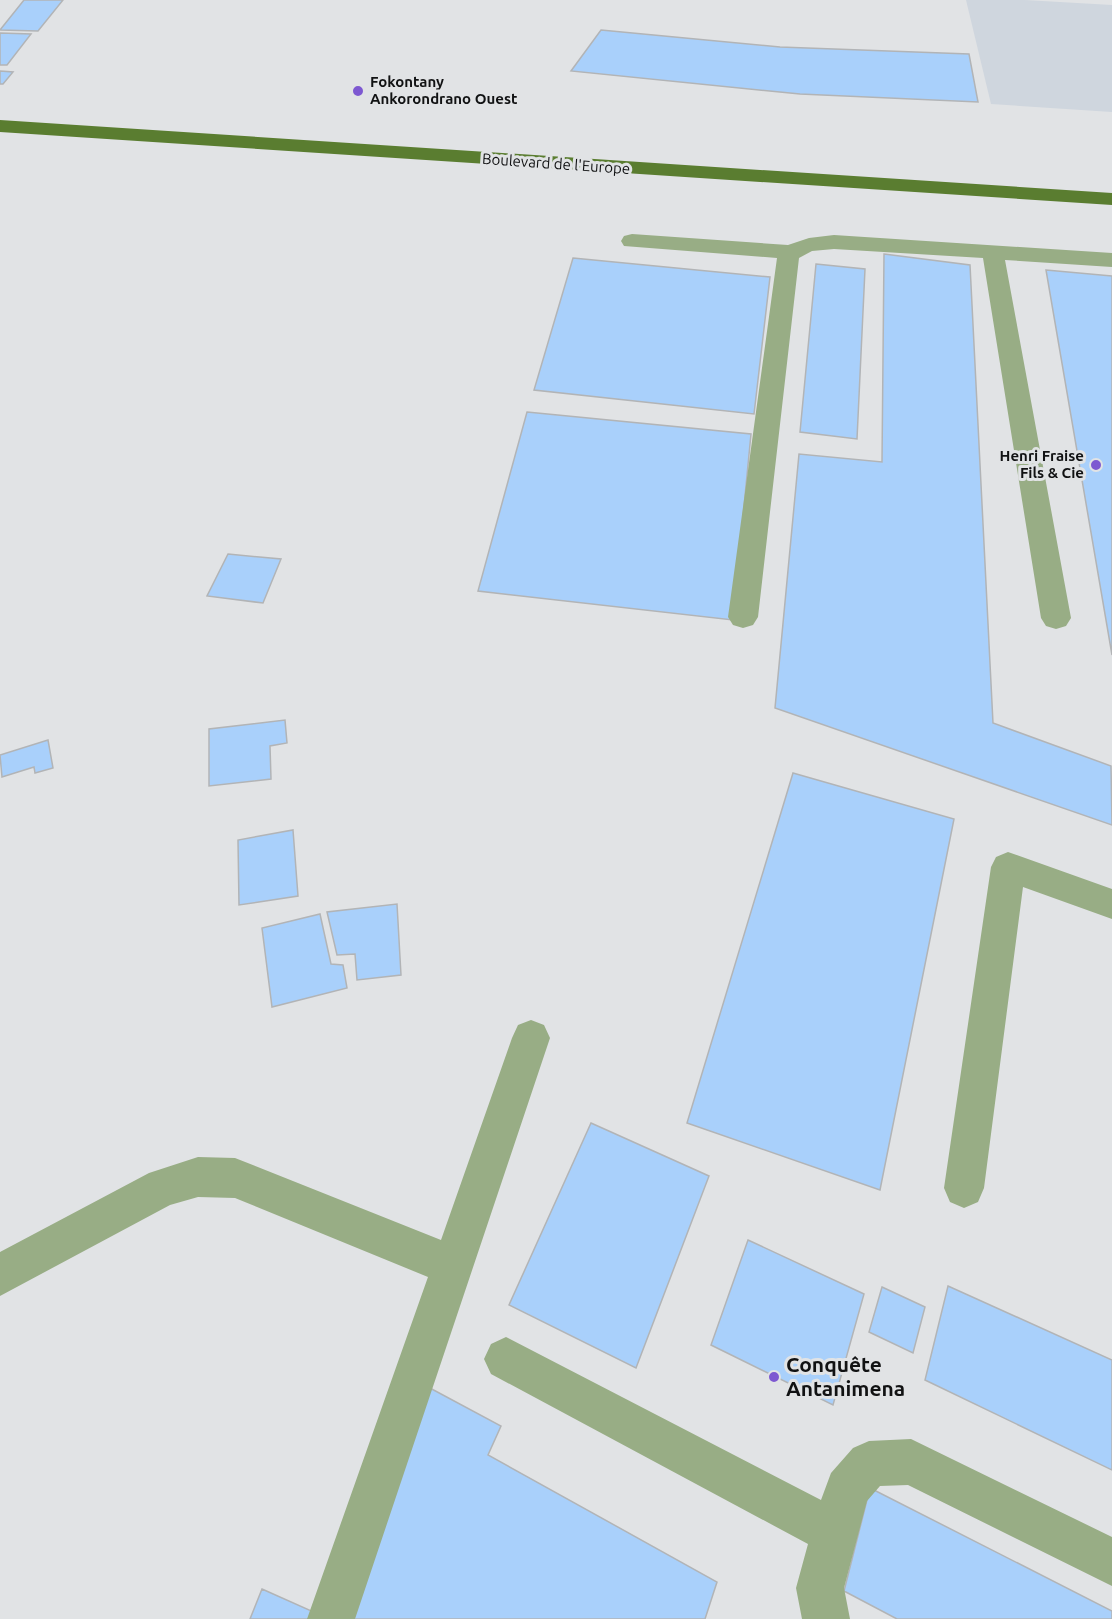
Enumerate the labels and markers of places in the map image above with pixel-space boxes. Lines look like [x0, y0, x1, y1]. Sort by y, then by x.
place label: Fokontany Ankorondrano Ouest [370, 73, 518, 107]
marker: Fokontany Ankorondrano Ouest [351, 84, 365, 98]
place label: Henri Fraise Fils & Cie [1000, 447, 1084, 481]
marker: Henri Fraise Fils & Cie [1089, 458, 1103, 472]
place label: Conquête Antanimena [786, 1352, 905, 1400]
marker: Conquête Antanimena [767, 1370, 781, 1384]

